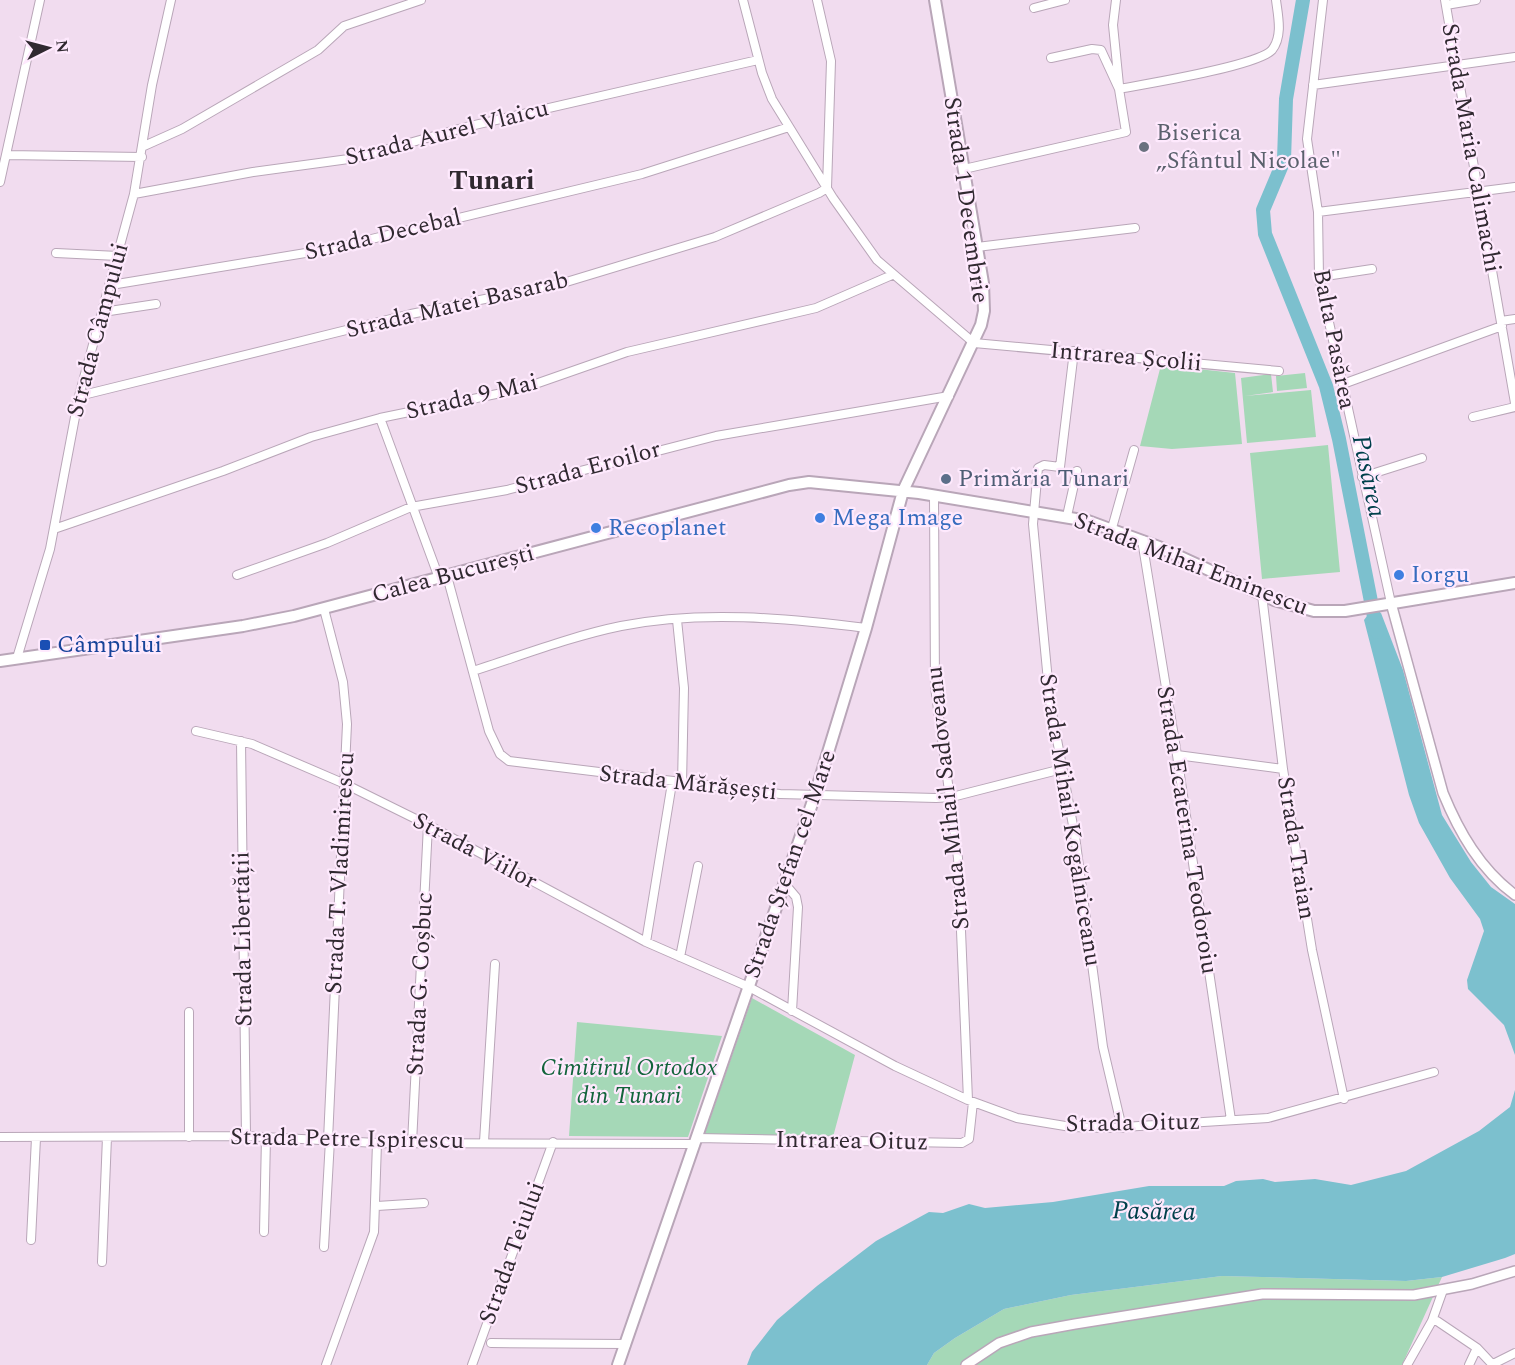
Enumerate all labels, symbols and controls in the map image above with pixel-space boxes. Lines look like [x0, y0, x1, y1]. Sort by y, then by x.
north arrow [18, 18, 78, 78]
street label: Strada Maria Calimachi [1431, 20, 1511, 276]
text: N [49, 39, 75, 54]
street label: Strada Aurel Vlaicu [341, 90, 553, 176]
street label: Strada 1 Decembrie [934, 94, 998, 306]
place label: Biserica „Sfântul Nicolae" [1156, 115, 1341, 179]
marker: Biserica „Sfântul Nicolae" [1137, 140, 1151, 154]
district label: Tunari [449, 160, 535, 202]
street label: Strada Decebal [301, 199, 465, 271]
street label: Strada Câmpului [57, 239, 139, 421]
street label: Strada Matei Basarab [342, 262, 572, 348]
street label: Balta Pasărea [1303, 266, 1365, 413]
street label: Intrarea Școlii [1049, 332, 1203, 382]
street label: Strada 9 Mai [402, 364, 542, 430]
street label: Strada Eroilor [511, 431, 665, 505]
water label: Pasărea [1341, 431, 1397, 521]
place label: Primăria Tunari [958, 461, 1129, 497]
marker: Primăria Tunari [939, 472, 953, 486]
place label: Mega Image [832, 500, 963, 536]
street label: Strada Mihai Eminescu [1069, 503, 1313, 625]
place label: Recoplanet [608, 510, 726, 546]
marker: Mega Image [813, 511, 827, 525]
marker: Recoplanet [589, 521, 603, 535]
street label: Calea București [368, 535, 538, 613]
place label: Iorgu [1411, 557, 1469, 593]
marker: Iorgu [1392, 568, 1406, 582]
place label: Câmpului [57, 627, 162, 663]
marker: Câmpului [38, 638, 52, 652]
street label: Strada Mihail Sadoveanu [916, 664, 980, 932]
street label: Strada Mihail Kogălniceanu [1029, 671, 1111, 969]
street label: Strada Ecaterina Teodoroiu [1146, 683, 1228, 977]
street label: Strada Ștefan cel Mare [734, 745, 846, 983]
street label: Strada T. Vladimirescu [316, 751, 364, 995]
street label: Strada Mărășești [597, 756, 779, 810]
street label: Strada Traian [1267, 774, 1325, 922]
street label: Strada Viilor [406, 803, 544, 899]
street label: Strada Libertății [223, 851, 263, 1027]
street label: Strada G. Coșbuc [397, 891, 443, 1077]
park label: Cimitirul Ortodox din Tunari [540, 1050, 718, 1114]
street label: Strada Oituz [1065, 1104, 1201, 1142]
street label: Strada Petre Ispirescu [230, 1119, 464, 1159]
street label: Intrarea Oituz [775, 1122, 929, 1160]
street label: Strada Teiului [469, 1176, 555, 1330]
water label: Pasărea [1112, 1190, 1196, 1232]

